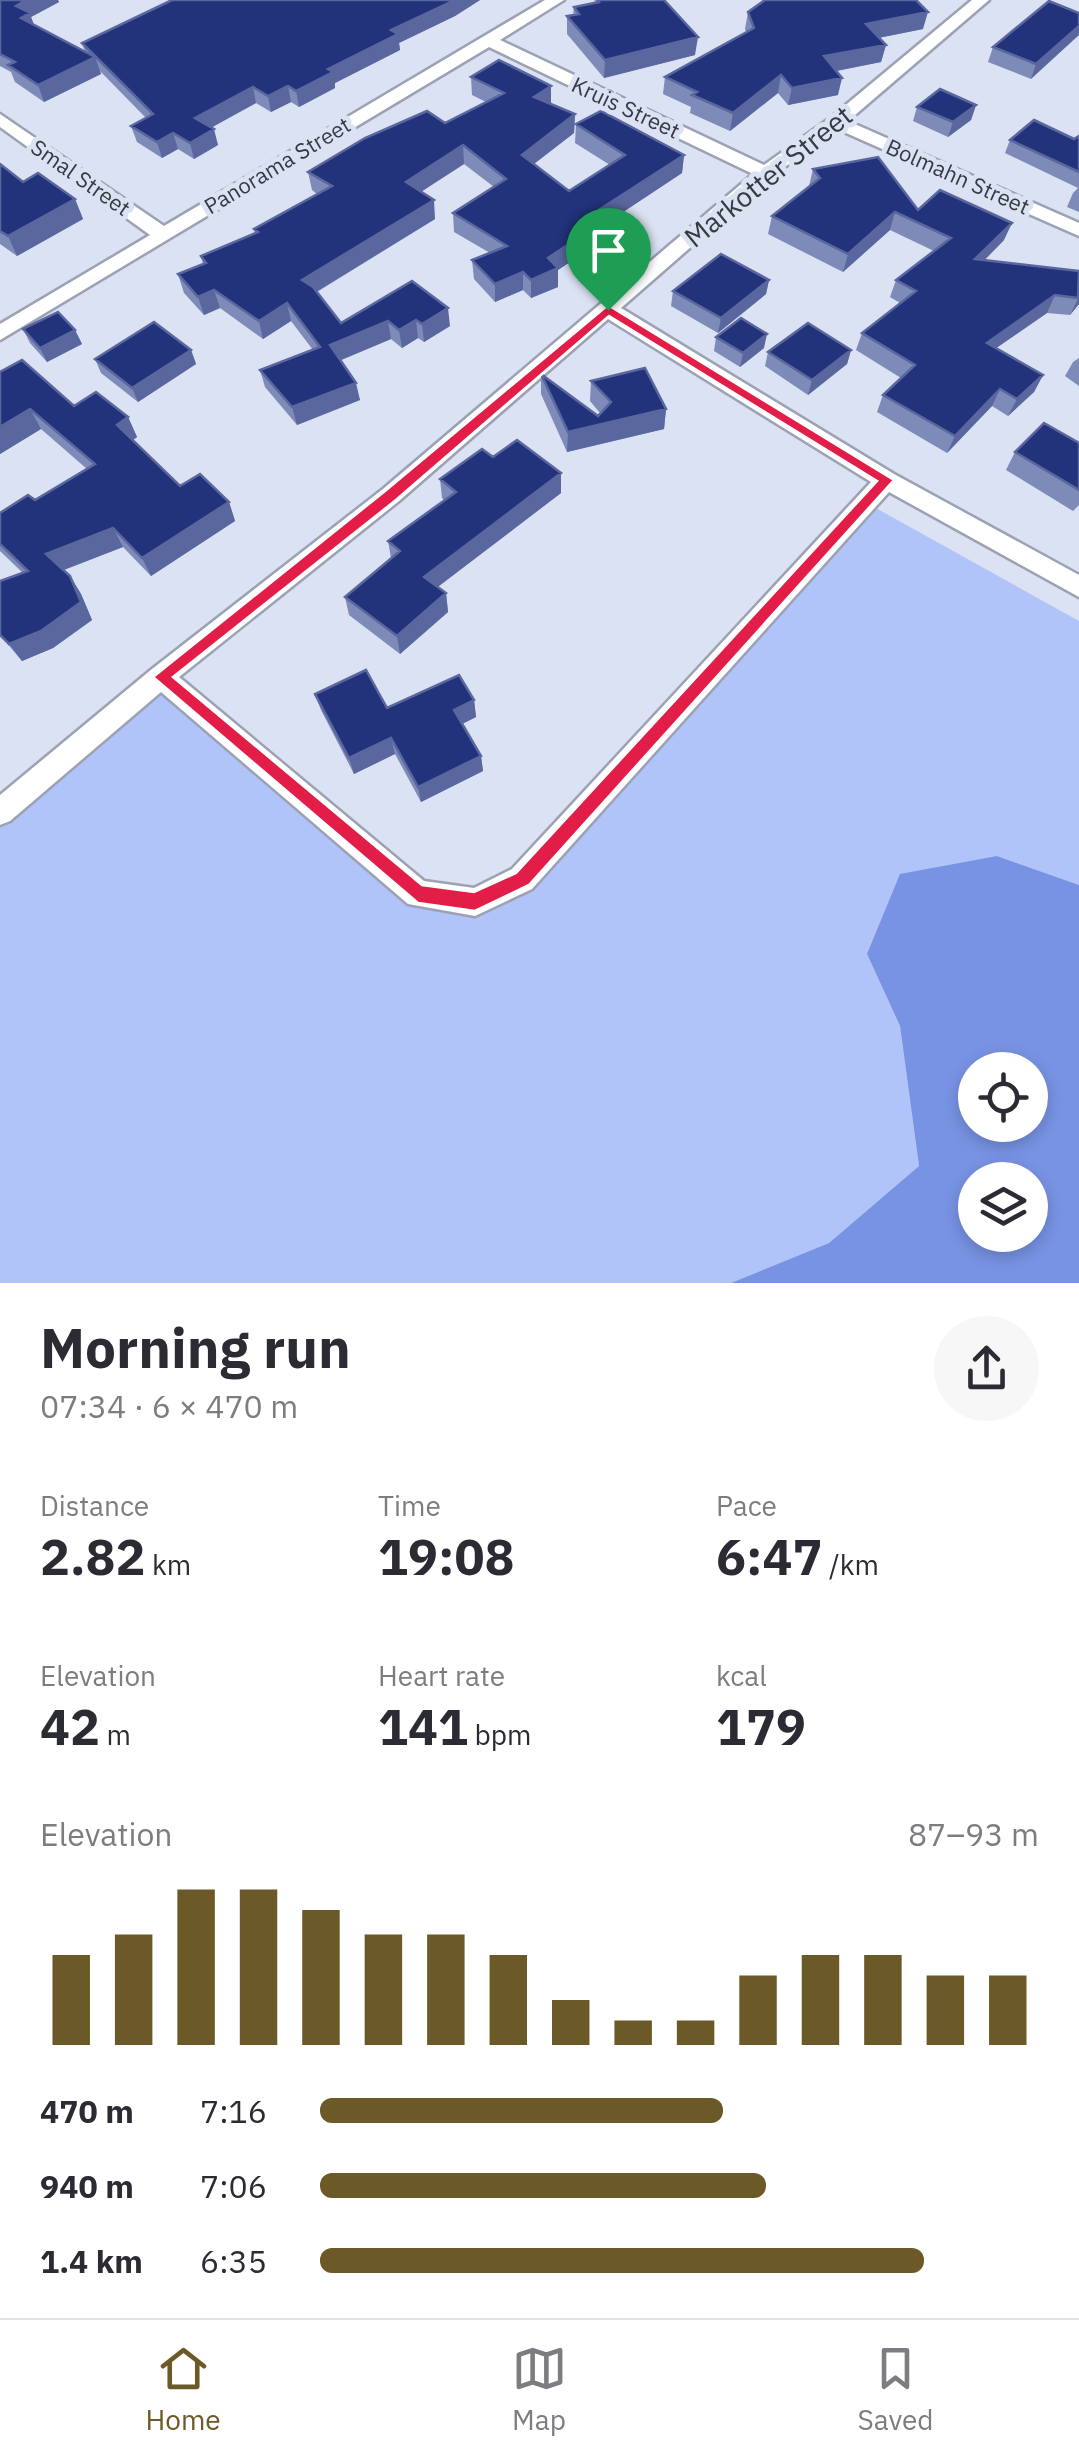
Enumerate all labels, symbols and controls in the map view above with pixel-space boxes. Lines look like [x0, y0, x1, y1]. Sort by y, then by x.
street label: Kruis Street [567, 69, 685, 145]
street label: Markotter Street [676, 97, 860, 255]
street label: Panorama Street [198, 110, 356, 220]
street label: Bolmahn Street [882, 131, 1034, 221]
street label: Smal Street [25, 132, 137, 222]
pin [566, 208, 651, 311]
icon: arrive [581, 223, 636, 278]
map controls [958, 1052, 1048, 1252]
button: locate [958, 1052, 1048, 1142]
button: layers [958, 1162, 1048, 1252]
text: Morning run [40, 1312, 351, 1383]
button: share [934, 1316, 1039, 1421]
text: 07:34 · 6 × 470 m [40, 1385, 298, 1427]
text: Distance [40, 1487, 149, 1524]
text: Time [378, 1487, 441, 1524]
text: Pace [716, 1487, 777, 1524]
text: 2.82 [40, 1524, 146, 1589]
text: 19:08 [378, 1524, 515, 1589]
text: 6:47 [716, 1524, 823, 1589]
text: km [146, 1546, 191, 1583]
text: /km [823, 1546, 879, 1583]
text: Elevation [40, 1657, 156, 1694]
text: Heart rate [378, 1657, 505, 1694]
text: kcal [716, 1657, 767, 1694]
text: 42 [40, 1694, 100, 1759]
text: 141 [378, 1694, 468, 1759]
text: 179 [716, 1694, 806, 1759]
text: m [100, 1716, 131, 1753]
text: bpm [468, 1716, 532, 1753]
text: Elevation [40, 1813, 173, 1855]
text: 87–93 m [908, 1813, 1039, 1855]
text: 470 m [40, 2090, 134, 2132]
text: 7:16 [200, 2090, 267, 2132]
text: 940 m [40, 2165, 134, 2207]
text: 7:06 [200, 2165, 267, 2207]
text: 1.4 km [40, 2240, 143, 2282]
text: 6:35 [200, 2240, 267, 2282]
tab: Home [145, 2341, 221, 2438]
tab: Map [512, 2341, 567, 2438]
tab: Saved [857, 2341, 934, 2438]

